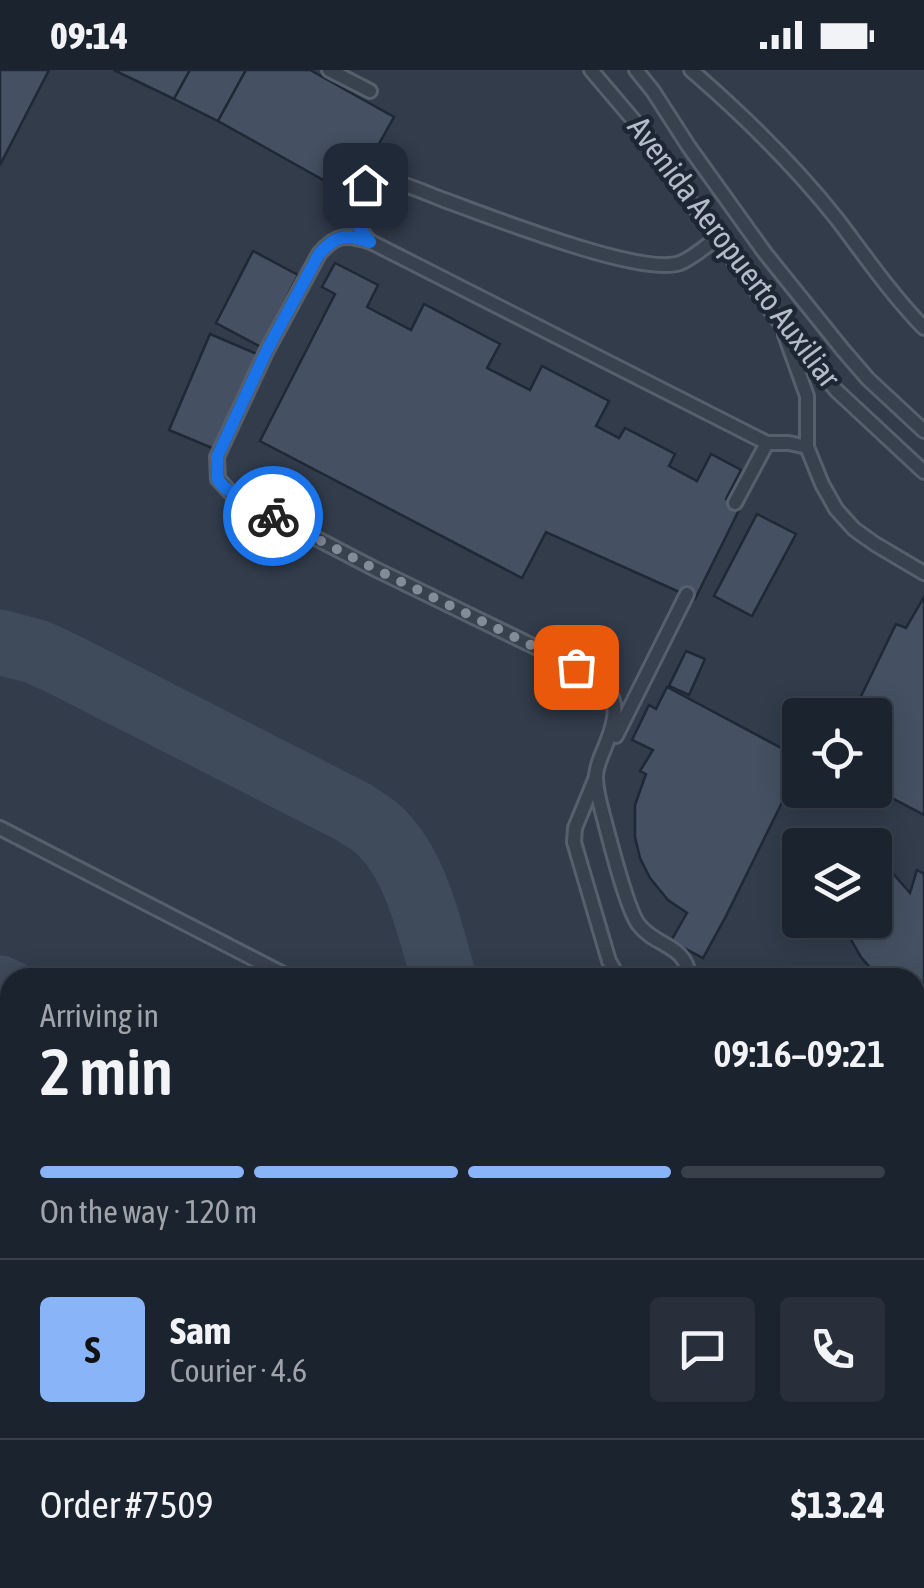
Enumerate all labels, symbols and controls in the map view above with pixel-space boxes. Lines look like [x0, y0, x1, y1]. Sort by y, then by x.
text: 09:14 [50, 14, 128, 57]
street label: Avenida Aeropuerto Auxiliar [621, 109, 849, 395]
pin [323, 143, 408, 228]
icon: home [338, 158, 393, 213]
courier [223, 466, 323, 566]
icon: bike [246, 489, 301, 544]
pin [534, 625, 619, 710]
icon: bag [549, 640, 604, 695]
map controls [782, 698, 892, 938]
button: locate [782, 698, 892, 808]
button: layers [782, 828, 892, 938]
text: Arriving in [40, 997, 159, 1034]
text: 09:16–09:21 [713, 1032, 885, 1075]
text: 2 min [40, 1034, 173, 1109]
text: On the way · 120 m [40, 1193, 257, 1230]
button: chat [650, 1297, 755, 1402]
button: phone [780, 1297, 885, 1402]
text: Sam [170, 1309, 231, 1352]
text: S [85, 1328, 100, 1371]
text: Courier · 4.6 [170, 1352, 307, 1389]
text: Order #7509 [40, 1483, 213, 1526]
text: $13.24 [791, 1483, 885, 1526]

